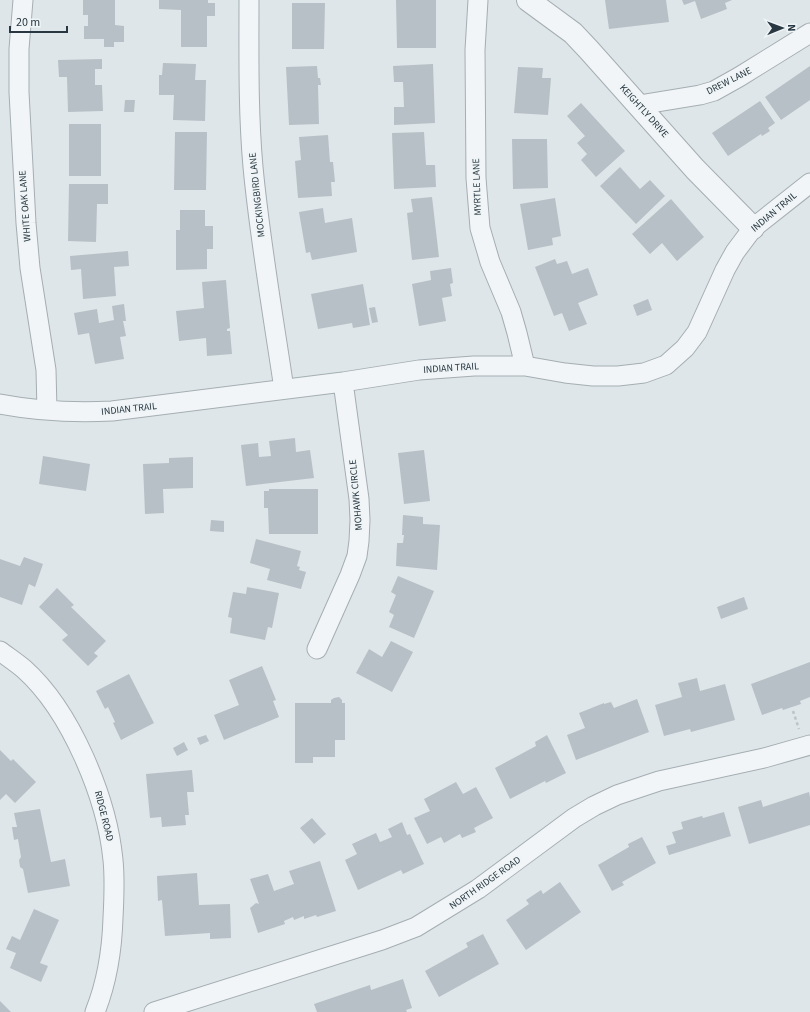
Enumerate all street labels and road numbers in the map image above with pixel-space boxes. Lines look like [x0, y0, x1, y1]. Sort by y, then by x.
street label: DREW LANE [704, 64, 754, 98]
street label: KEIGHTLY DRIVE [616, 81, 672, 141]
street label: MOCKINGBIRD LANE [246, 152, 268, 238]
street label: MYRTLE LANE [469, 158, 485, 216]
street label: WHITE OAK LANE [16, 170, 34, 242]
street label: INDIAN TRAIL [748, 189, 800, 235]
street label: INDIAN TRAIL [423, 359, 479, 377]
street label: INDIAN TRAIL [101, 399, 158, 419]
street label: MOHAWK CIRCLE [346, 459, 366, 531]
street label: RIDGE ROAD [91, 789, 117, 843]
street label: NORTH RIDGE ROAD [446, 853, 524, 913]

